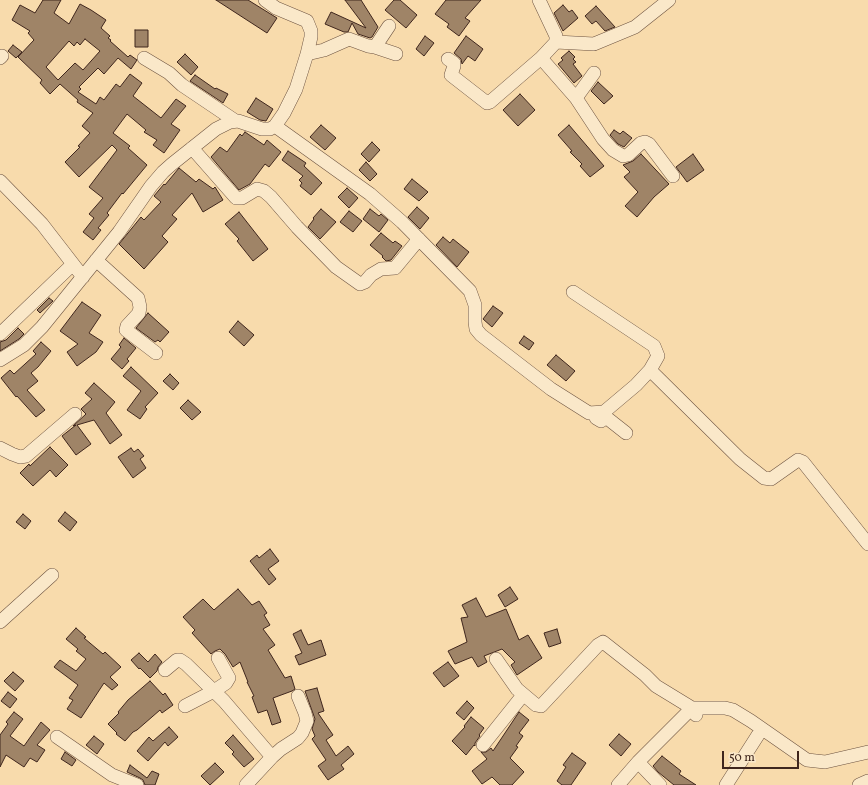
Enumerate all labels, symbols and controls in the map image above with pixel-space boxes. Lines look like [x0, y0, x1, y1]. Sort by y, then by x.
scale bar [724, 743, 801, 769]
text: 50 m [729, 750, 755, 766]

